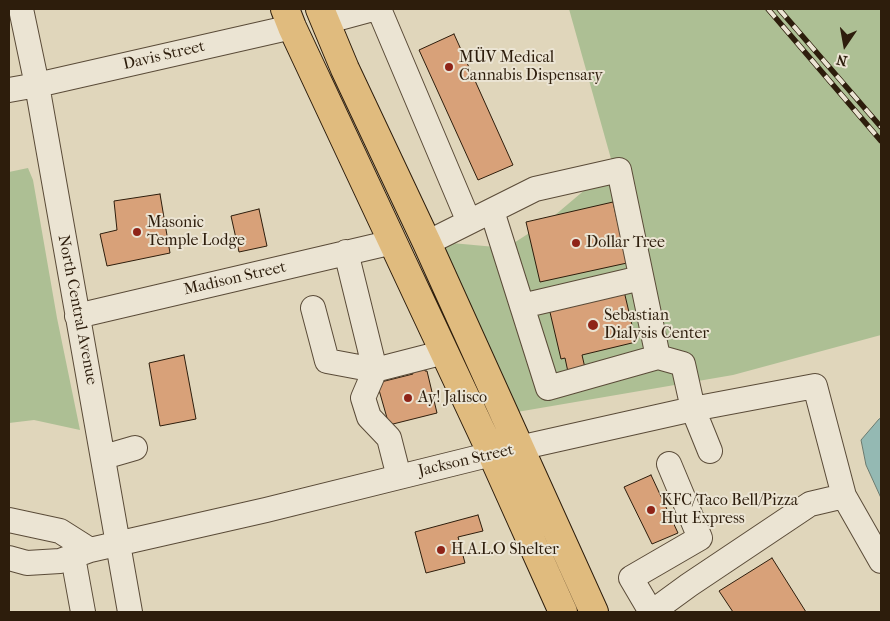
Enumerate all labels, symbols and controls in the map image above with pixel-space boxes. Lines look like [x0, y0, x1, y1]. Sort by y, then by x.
north arrow [820, 20, 870, 70]
street label: Davis Street [121, 37, 207, 75]
place label: MÜV Medical Cannabis Dispensary [459, 48, 603, 86]
text: N [835, 51, 849, 70]
marker: MÜV Medical Cannabis Dispensary [443, 61, 455, 73]
place label: Masonic Temple Lodge [147, 213, 245, 251]
marker: Masonic Temple Lodge [131, 226, 143, 238]
street label: North Central Avenue [53, 233, 101, 387]
place label: Dollar Tree [586, 233, 665, 253]
marker: Dollar Tree [570, 237, 582, 249]
street label: Madison Street [182, 258, 288, 300]
place label: Sebastian Dialysis Center [604, 306, 709, 344]
marker: Sebastian Dialysis Center [586, 318, 600, 332]
place label: Ay! Jalisco [418, 388, 487, 408]
marker: Ay! Jalisco [402, 392, 414, 404]
street label: Jackson Street [417, 441, 515, 481]
place label: KFC/Taco Bell/Pizza Hut Express [661, 491, 798, 529]
marker: KFC/Taco Bell/Pizza Hut Express [645, 504, 657, 516]
place label: H.A.L.O Shelter [451, 540, 559, 560]
marker: H.A.L.O Shelter [435, 544, 447, 556]

